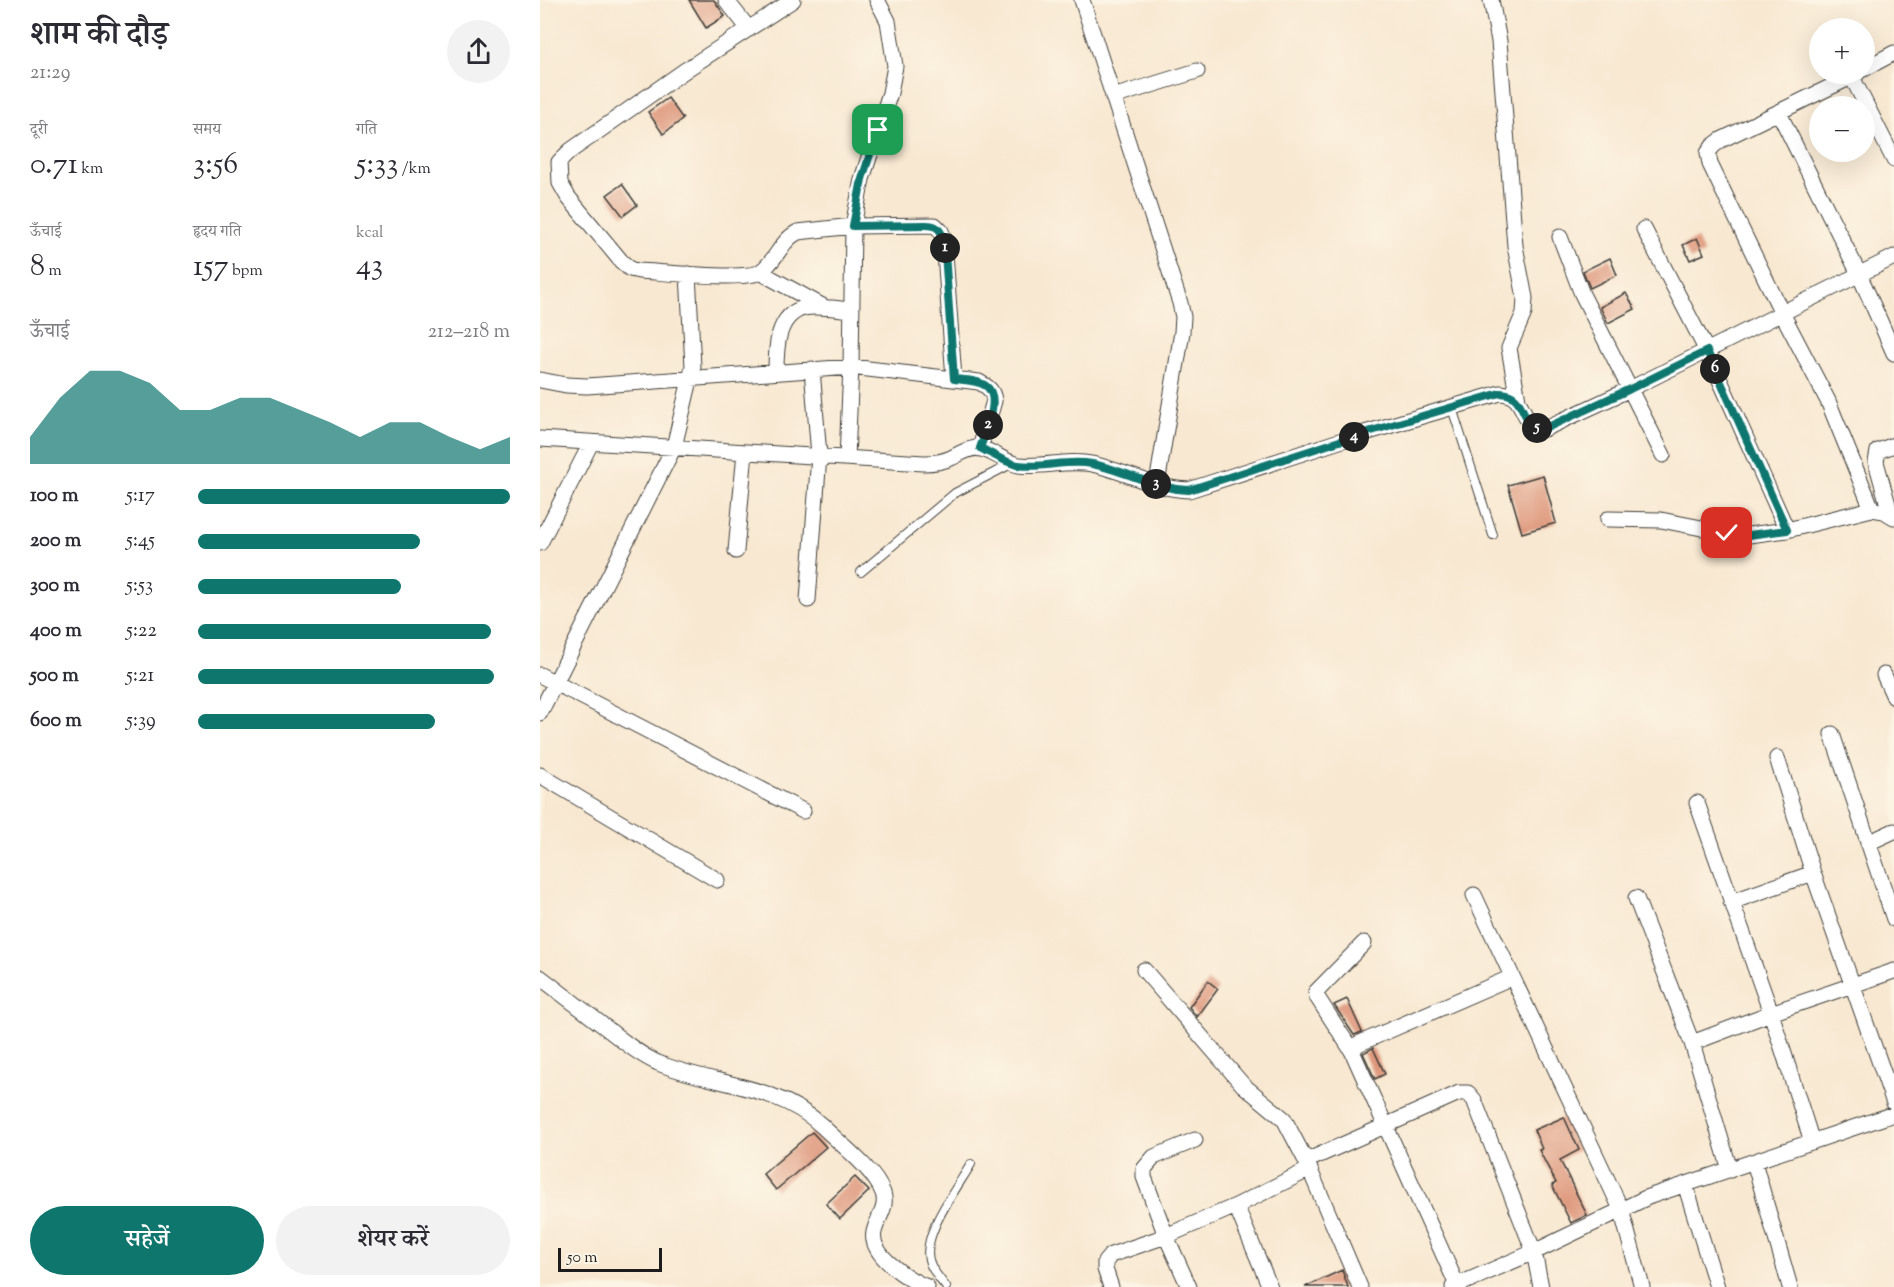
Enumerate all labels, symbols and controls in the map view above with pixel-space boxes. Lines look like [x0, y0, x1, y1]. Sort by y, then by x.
text: शाम की दौड़ [30, 12, 168, 60]
map controls [1809, 18, 1875, 162]
button: + [1809, 18, 1875, 84]
button: share [447, 20, 510, 83]
text: 21:29 [30, 59, 70, 88]
button: − [1809, 96, 1875, 162]
pin [852, 104, 903, 155]
icon: arrive [861, 113, 894, 146]
text: दूरी [30, 119, 47, 142]
text: समय [193, 119, 221, 142]
text: गति [356, 119, 377, 142]
text: 0.71 [30, 144, 78, 187]
text: 3:56 [193, 144, 238, 187]
text: 5:33 [356, 144, 398, 187]
text: km [78, 158, 103, 181]
text: /km [398, 158, 431, 181]
text: ऊँचाई [30, 221, 62, 244]
text: हृदय गति [193, 221, 241, 244]
text: kcal [356, 222, 384, 245]
pin: 1 [930, 233, 960, 263]
text: 1 [942, 236, 948, 259]
text: 43 [356, 245, 383, 288]
text: 8 [30, 246, 45, 289]
text: 157 [193, 246, 229, 289]
text: m [45, 260, 62, 283]
text: bpm [229, 260, 263, 283]
text: ऊँचाई [30, 318, 69, 347]
text: 212–218 m [428, 318, 510, 347]
pin: 6 [1700, 354, 1730, 384]
text: 6 [1711, 357, 1719, 380]
pin: 2 [973, 410, 1003, 440]
text: 2 [984, 413, 992, 436]
pin: 5 [1522, 413, 1552, 443]
text: 5 [1534, 416, 1540, 439]
pin: 4 [1339, 422, 1369, 452]
text: 4 [1350, 425, 1358, 448]
pin: 3 [1141, 469, 1171, 499]
text: 3 [1153, 472, 1159, 495]
text: 100 m [30, 482, 79, 511]
text: 5:17 [126, 482, 155, 511]
pin [1701, 507, 1752, 558]
icon: check [1710, 516, 1743, 549]
text: 200 m [30, 527, 81, 556]
text: 5:45 [126, 527, 155, 556]
text: 300 m [30, 572, 80, 601]
text: 5:53 [126, 572, 153, 601]
text: 400 m [30, 617, 82, 646]
text: 5:22 [126, 617, 157, 646]
text: 500 m [30, 662, 79, 691]
text: 5:21 [126, 662, 154, 691]
text: 600 m [30, 707, 82, 736]
text: 5:39 [126, 707, 156, 736]
button: सहेजें [30, 1206, 264, 1275]
button: शेयर करें [276, 1206, 510, 1275]
scale bar [558, 1245, 662, 1272]
text: 50 m [567, 1247, 598, 1270]

